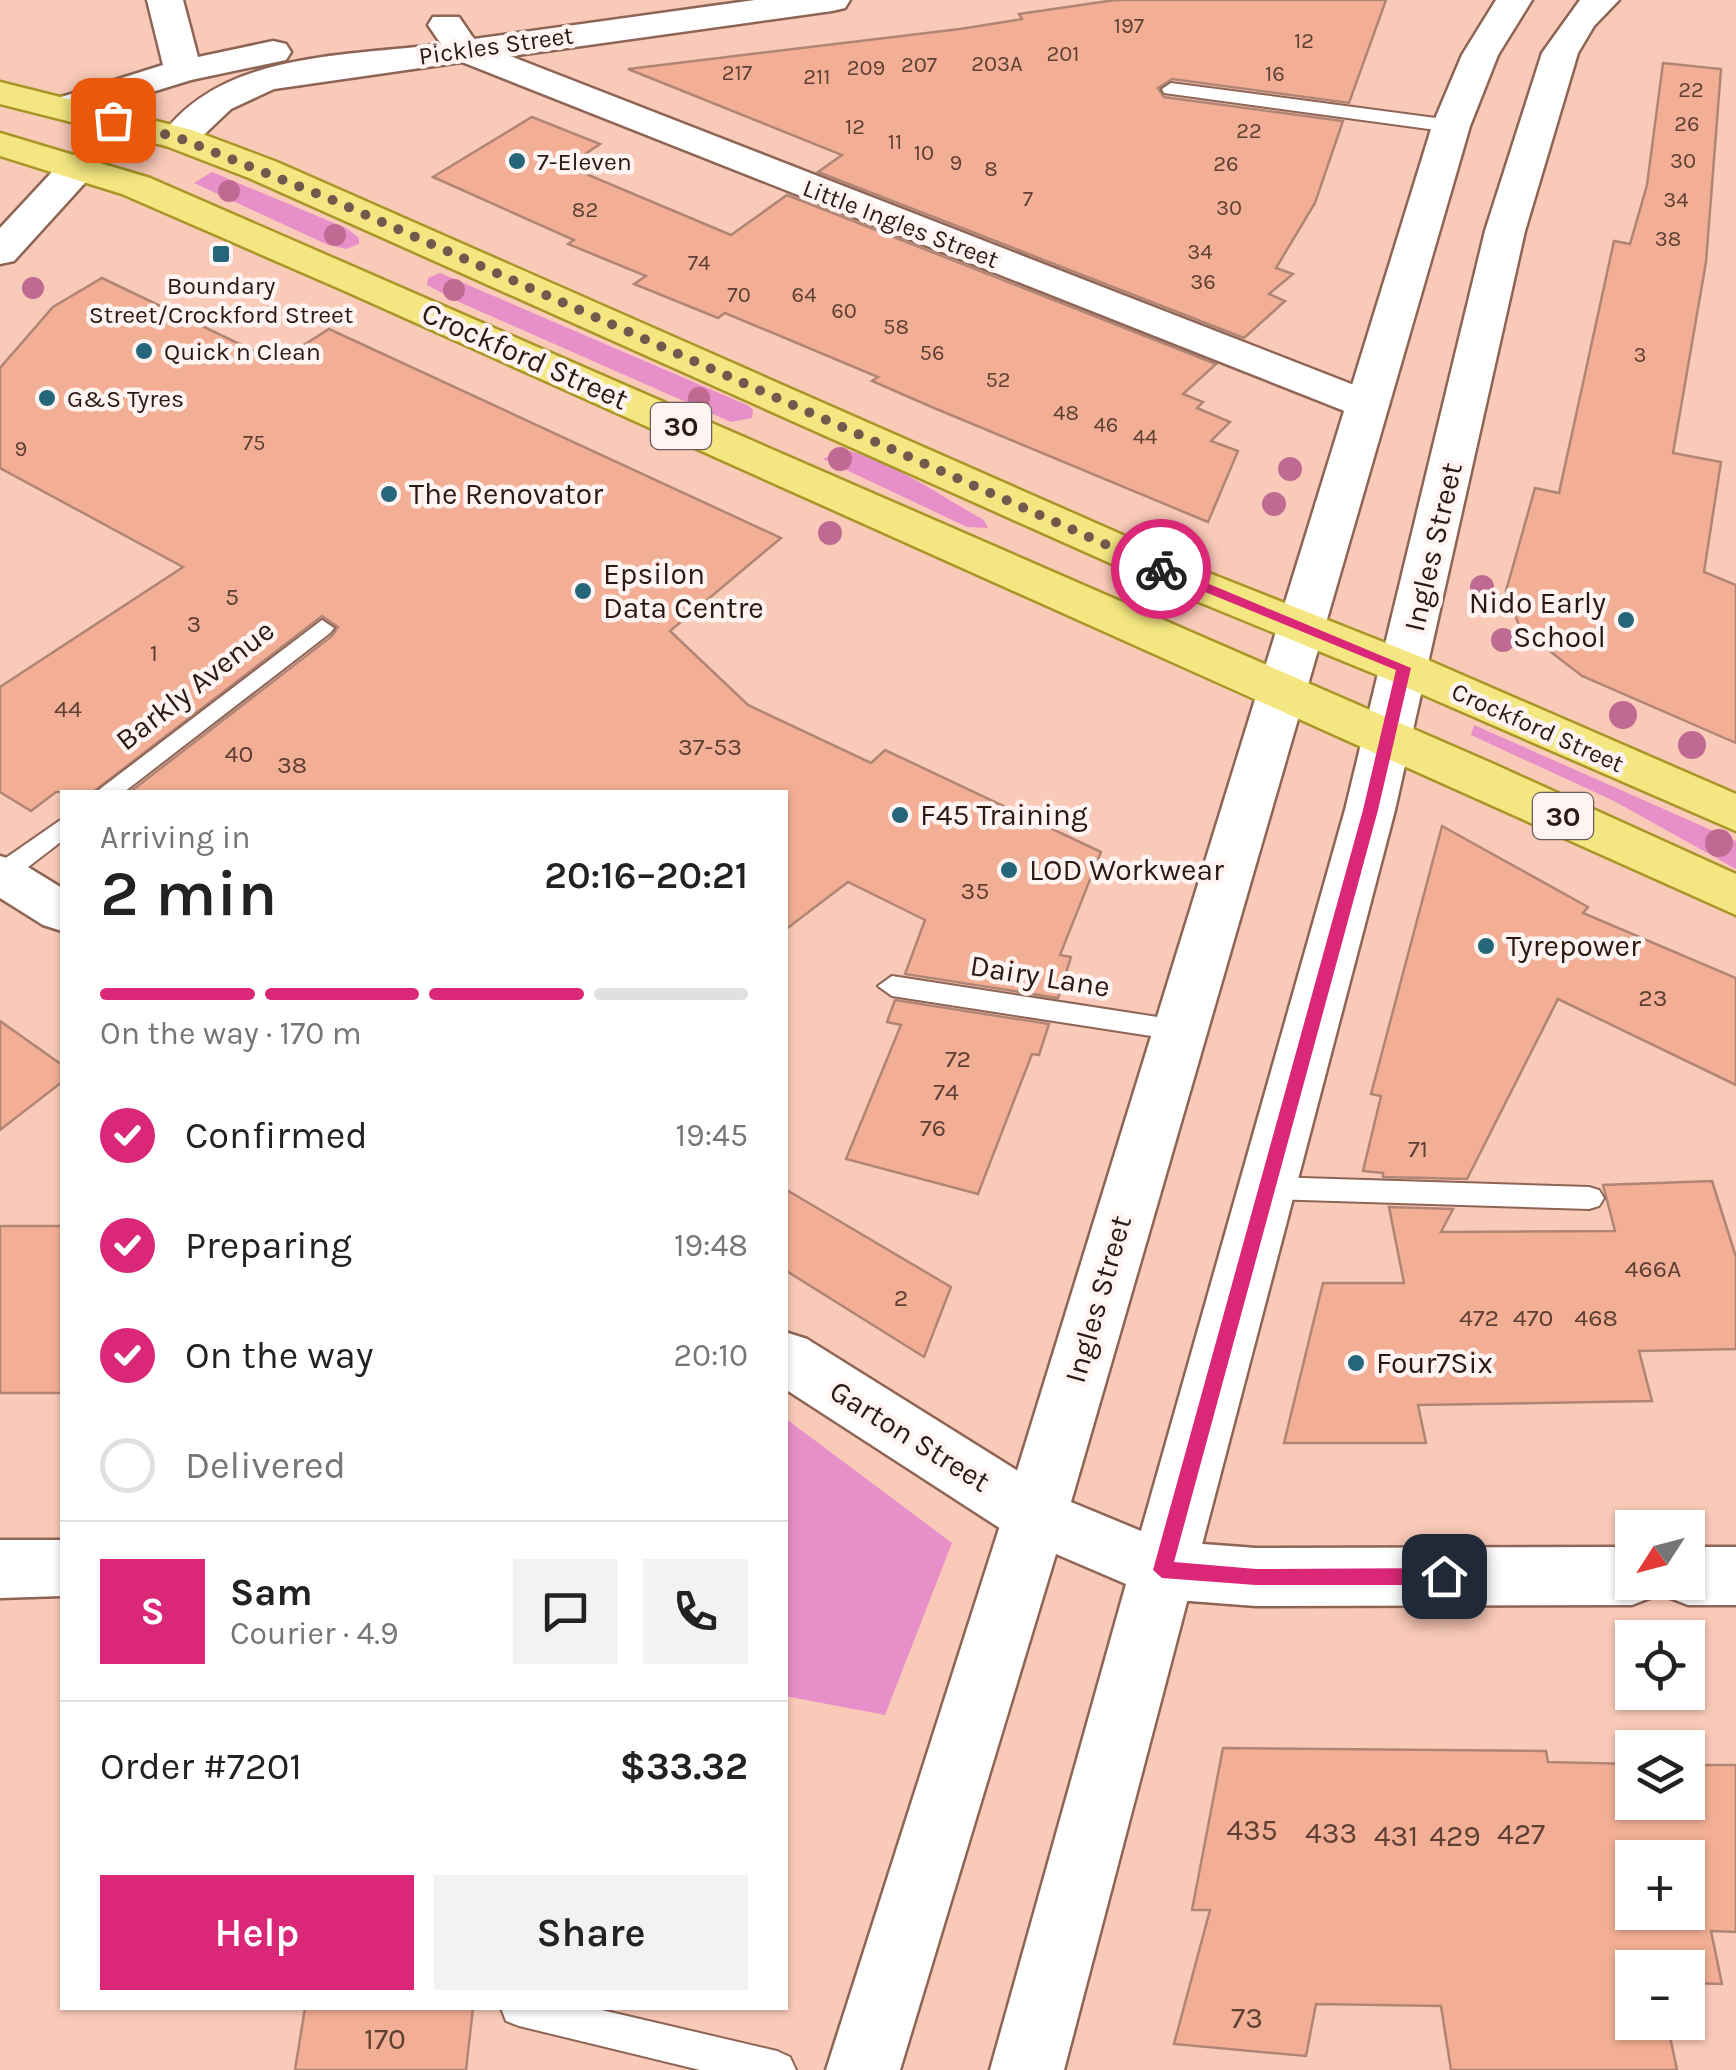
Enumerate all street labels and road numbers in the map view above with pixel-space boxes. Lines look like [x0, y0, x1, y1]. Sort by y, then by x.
street label: Pickles Street [417, 20, 575, 71]
street label: Little Ingles Street [799, 173, 1003, 274]
street label: Crockford Street [416, 294, 634, 418]
road number: 30 [651, 403, 711, 449]
street label: Ingles Street [1396, 459, 1470, 635]
street label: Barkly Avenue [109, 612, 281, 758]
street label: Crockford Street [1447, 677, 1628, 778]
road number: 30 [1533, 793, 1593, 839]
street label: Dairy Lane [967, 947, 1113, 1005]
street label: Ingles Street [1057, 1211, 1139, 1387]
street label: Garton Street [823, 1373, 997, 1499]

